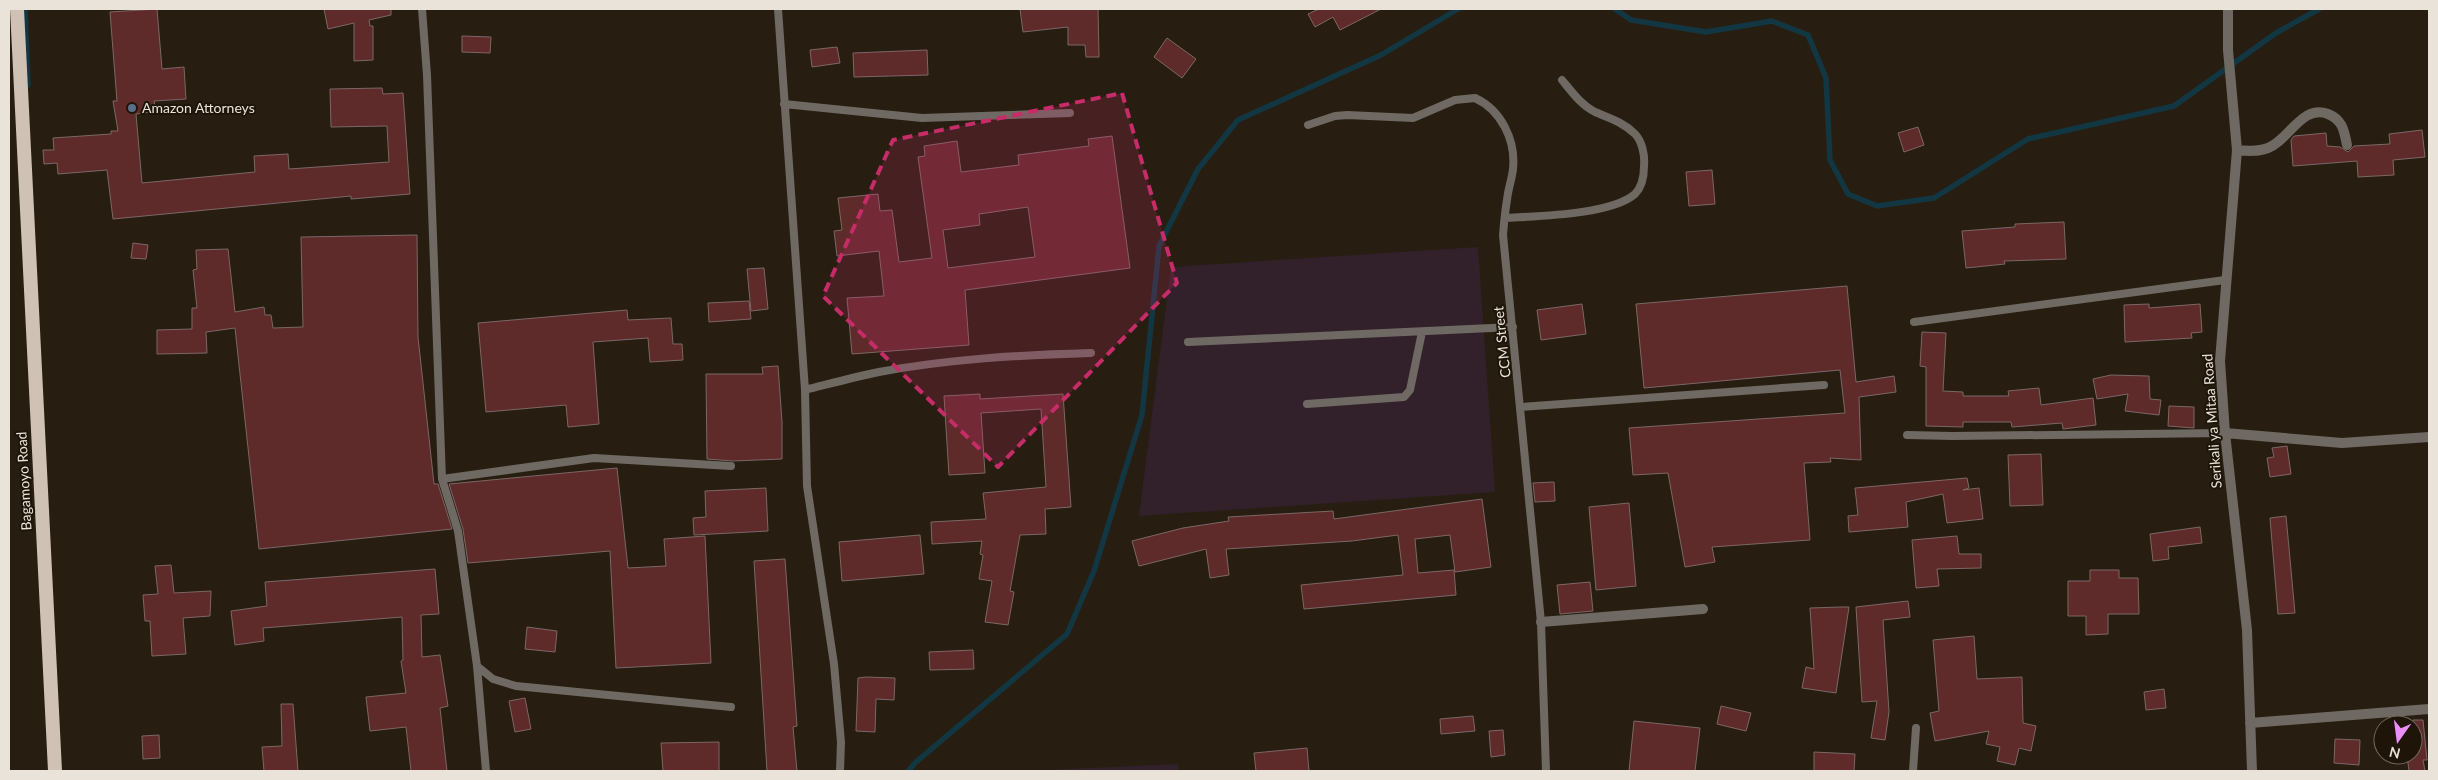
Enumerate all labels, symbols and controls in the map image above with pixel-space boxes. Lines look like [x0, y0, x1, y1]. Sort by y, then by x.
place label: Amazon Attorneys [142, 99, 255, 116]
marker: Amazon Attorneys [126, 102, 138, 114]
street label: CCM Street [1489, 305, 1514, 379]
street label: Serikali ya Mitaa Road [2198, 353, 2225, 489]
street label: Bagamoyo Road [12, 431, 35, 531]
north arrow [2373, 715, 2423, 765]
text: N [2387, 744, 2402, 763]

